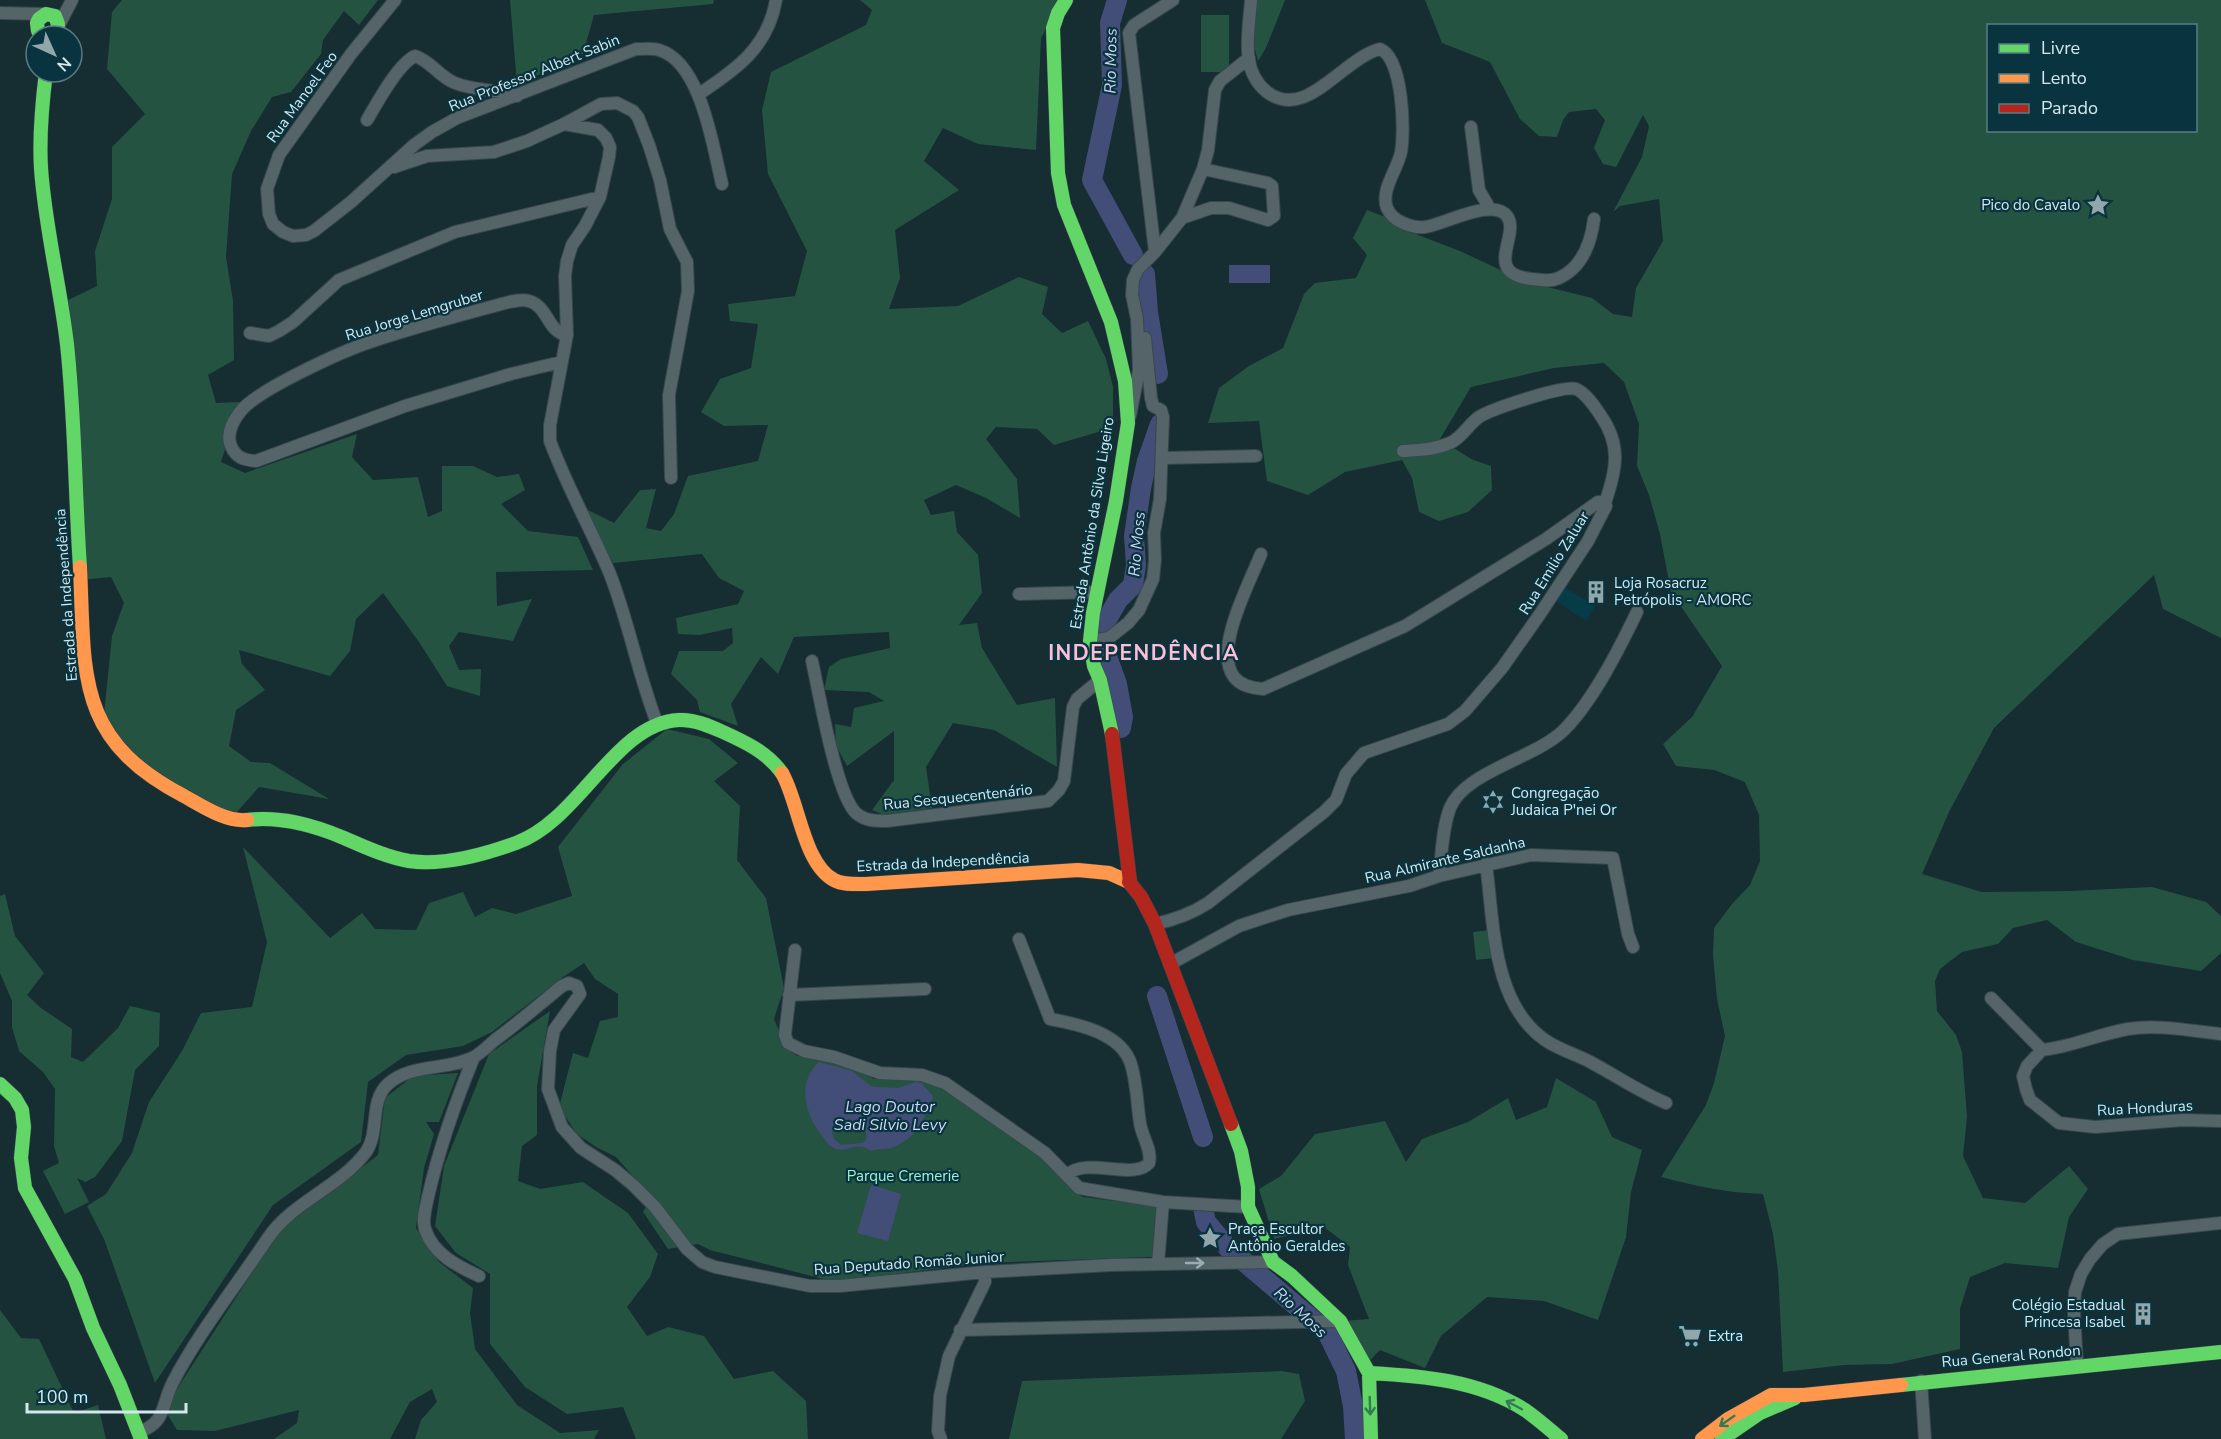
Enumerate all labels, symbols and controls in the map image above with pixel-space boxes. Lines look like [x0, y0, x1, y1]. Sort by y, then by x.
north arrow [24, 24, 84, 84]
legend [1987, 24, 2197, 132]
water label: Rio Moss [1099, 28, 1123, 94]
street label: Rua Professor Albert Sabin [446, 29, 622, 117]
text: Livre [2041, 36, 2080, 60]
street label: Rua Manoel Feo [262, 47, 342, 147]
text: N [52, 52, 76, 76]
text: Lento [2041, 66, 2087, 90]
text: Parado [2041, 96, 2098, 120]
place icon: Pico do Cavalo [2085, 192, 2111, 218]
place label: Pico do Cavalo [1981, 195, 2080, 215]
street label: Rua Jorge Lemgruber [343, 284, 486, 345]
street label: Estrada Antônio da Silva Ligeiro [1065, 416, 1119, 630]
street label: Rua Emilio Zaluar [1514, 507, 1594, 618]
street label: Estrada da Independência [50, 508, 82, 682]
water label: Rio Moss [1123, 510, 1151, 578]
place label: Loja Rosacruz Petrópolis - AMORC [1614, 573, 1752, 610]
building icon: Loja Rosacruz Petrópolis - AMORC [1583, 579, 1609, 605]
district label: INDEPENDÊNCIA [1048, 639, 1240, 667]
street label: Rua Sesquecentenário [882, 779, 1034, 815]
place label: Congregação Judaica P'nei Or [1510, 783, 1617, 820]
synagogue icon: Congregação Judaica P'nei Or [1480, 789, 1506, 815]
street label: Rua Almirante Saldanha [1363, 832, 1527, 888]
street label: Estrada da Independência [856, 847, 1030, 877]
street label: Rua Honduras [2096, 1095, 2194, 1121]
water label: Lago Doutor Sadi Silvio Levy [834, 1096, 947, 1136]
park label: Parque Cremerie [847, 1166, 959, 1186]
place label: Praça Escultor Antônio Geraldes [1228, 1219, 1346, 1256]
place icon: Praça Escultor Antônio Geraldes [1197, 1225, 1223, 1251]
street label: Rua Deputado Romão Junior [813, 1246, 1006, 1280]
one-way arrow [1185, 1257, 1205, 1269]
water label: Rio Moss [1269, 1282, 1332, 1343]
place label: Colégio Estadual Princesa Isabel [2012, 1295, 2126, 1332]
building icon: Colégio Estadual Princesa Isabel [2130, 1301, 2156, 1327]
supermarket icon: Extra [1677, 1323, 1703, 1349]
place label: Extra [1708, 1326, 1743, 1346]
street label: Rua General Rondon [1941, 1340, 2081, 1372]
scale bar [27, 1376, 186, 1414]
text: 100 m [36, 1385, 88, 1409]
one-way arrow [1365, 1396, 1376, 1416]
one-way arrow [1506, 1399, 1524, 1410]
one-way arrow [1720, 1415, 1736, 1427]

